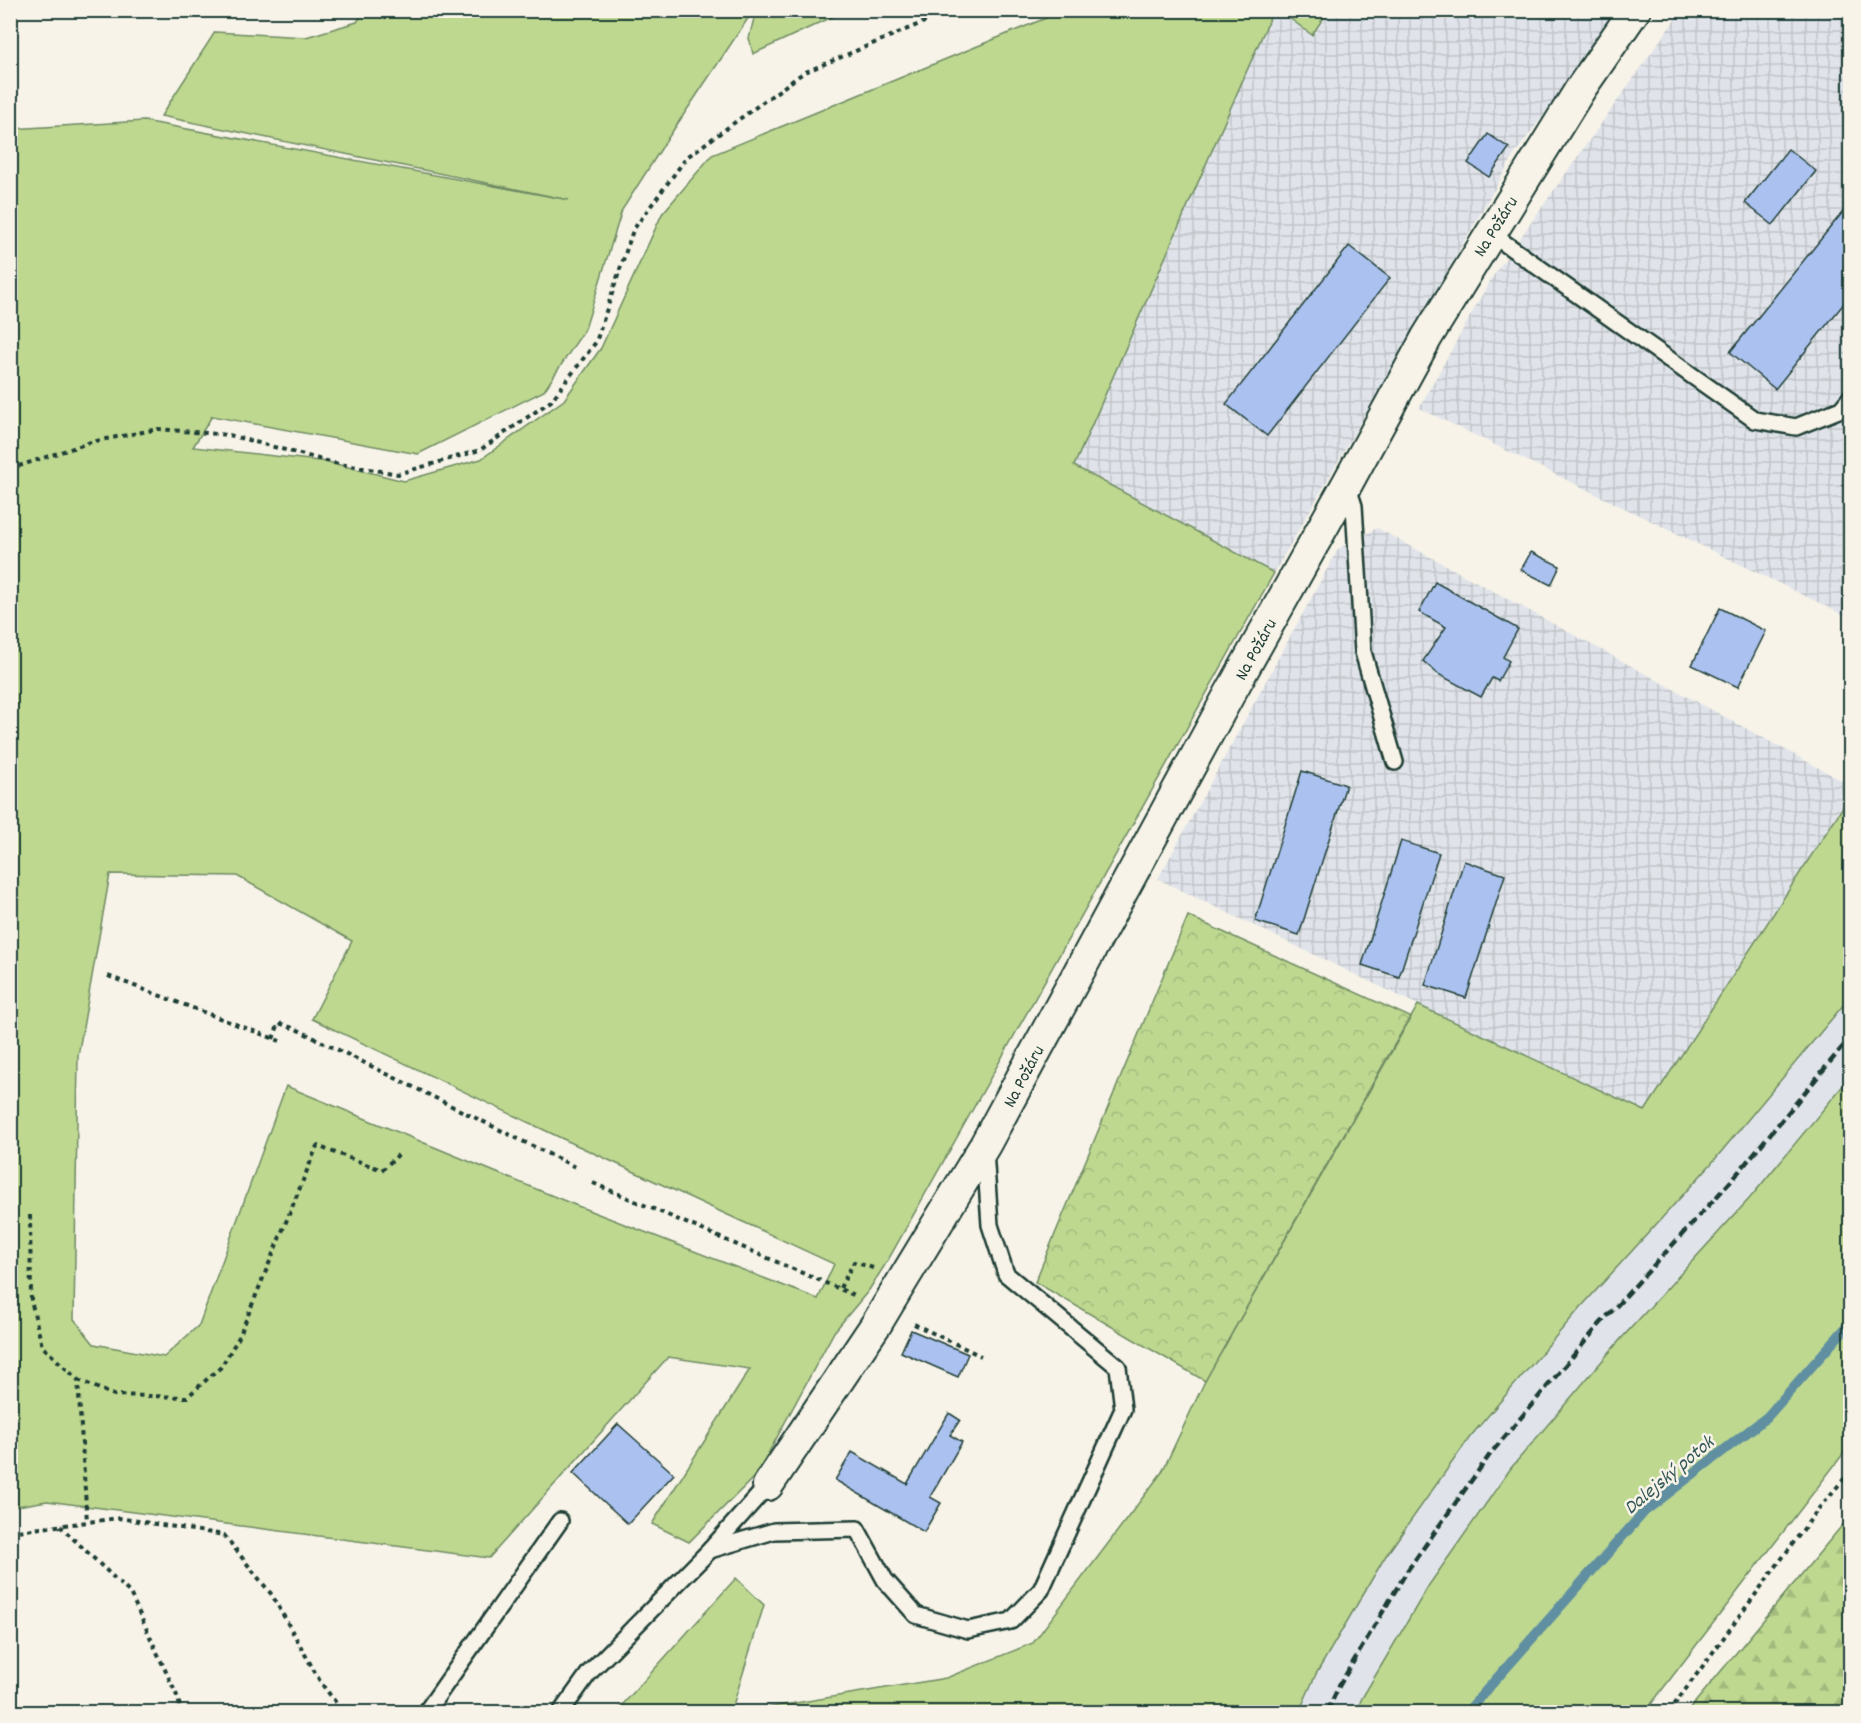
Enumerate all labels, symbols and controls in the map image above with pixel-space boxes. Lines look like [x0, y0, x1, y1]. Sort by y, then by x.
street label: Na Požáru [1469, 192, 1526, 262]
street label: Na Požáru [1230, 615, 1284, 686]
street label: Na Požáru [998, 1042, 1052, 1113]
water label: Dalejský potok [1619, 1429, 1723, 1523]

